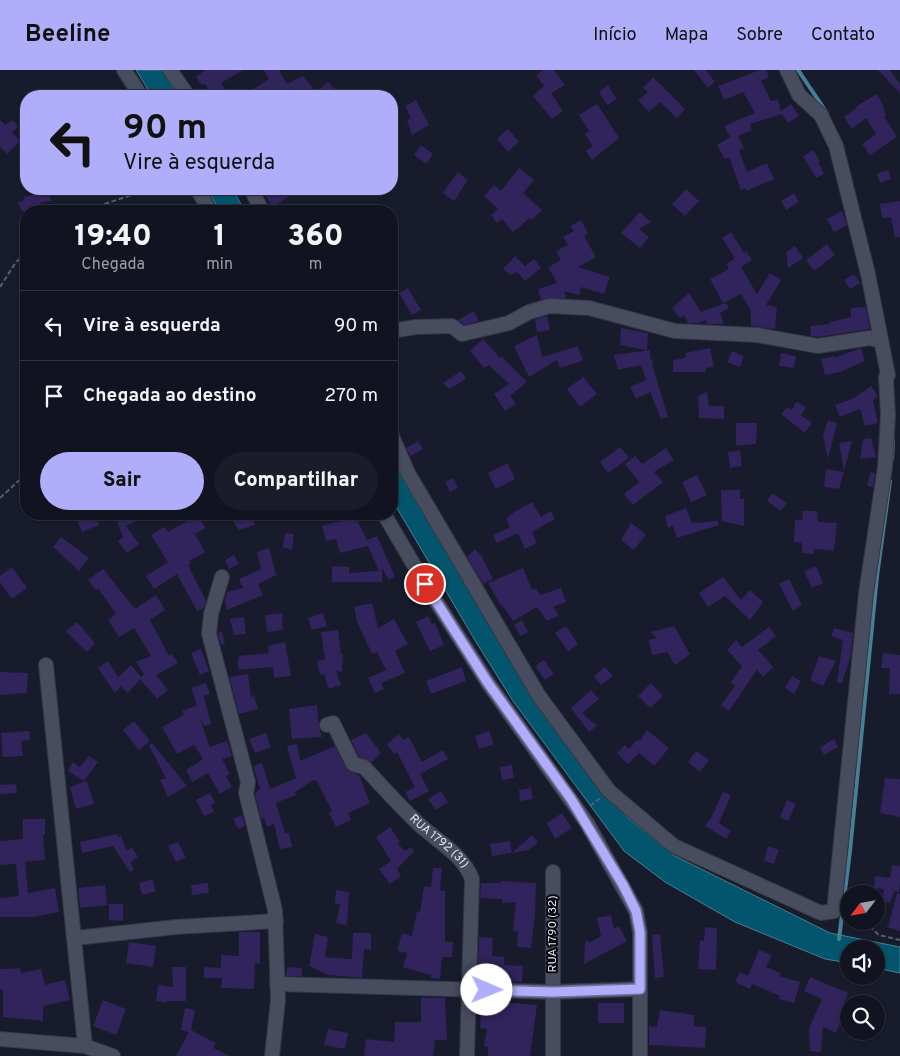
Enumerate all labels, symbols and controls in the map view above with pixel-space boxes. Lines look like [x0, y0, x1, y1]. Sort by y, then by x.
text: Beeline [25, 20, 110, 50]
text: Início [593, 24, 637, 47]
text: Mapa [665, 24, 708, 47]
text: Sobre [736, 24, 783, 47]
text: Contato [811, 24, 875, 47]
text: 90 m [123, 107, 207, 151]
icon: left [40, 110, 105, 175]
text: Vire à esquerda [123, 150, 275, 177]
text: 19:40 [74, 219, 152, 256]
text: 1 [213, 219, 226, 256]
text: 360 [287, 219, 344, 256]
text: Chegada [81, 255, 145, 275]
text: min [206, 255, 233, 275]
text: m [309, 255, 322, 275]
icon: left [40, 312, 68, 340]
text: Vire à esquerda [83, 314, 221, 338]
text: 90 m [334, 314, 378, 338]
icon: arrive [40, 382, 68, 410]
text: Chegada ao destino [83, 384, 257, 408]
text: 270 m [324, 384, 378, 408]
button: Sair [40, 452, 204, 510]
button: Compartilhar [214, 452, 378, 510]
pin [404, 563, 446, 605]
icon: arrive [411, 570, 439, 598]
street label: RUA 1792 (31) [406, 811, 472, 871]
north arrow [840, 885, 885, 930]
map controls [840, 885, 885, 1040]
street label: RUA 1790 (32) [545, 896, 561, 972]
button: sound [840, 940, 885, 985]
position arrow [460, 963, 512, 1015]
button: search [840, 995, 885, 1040]

